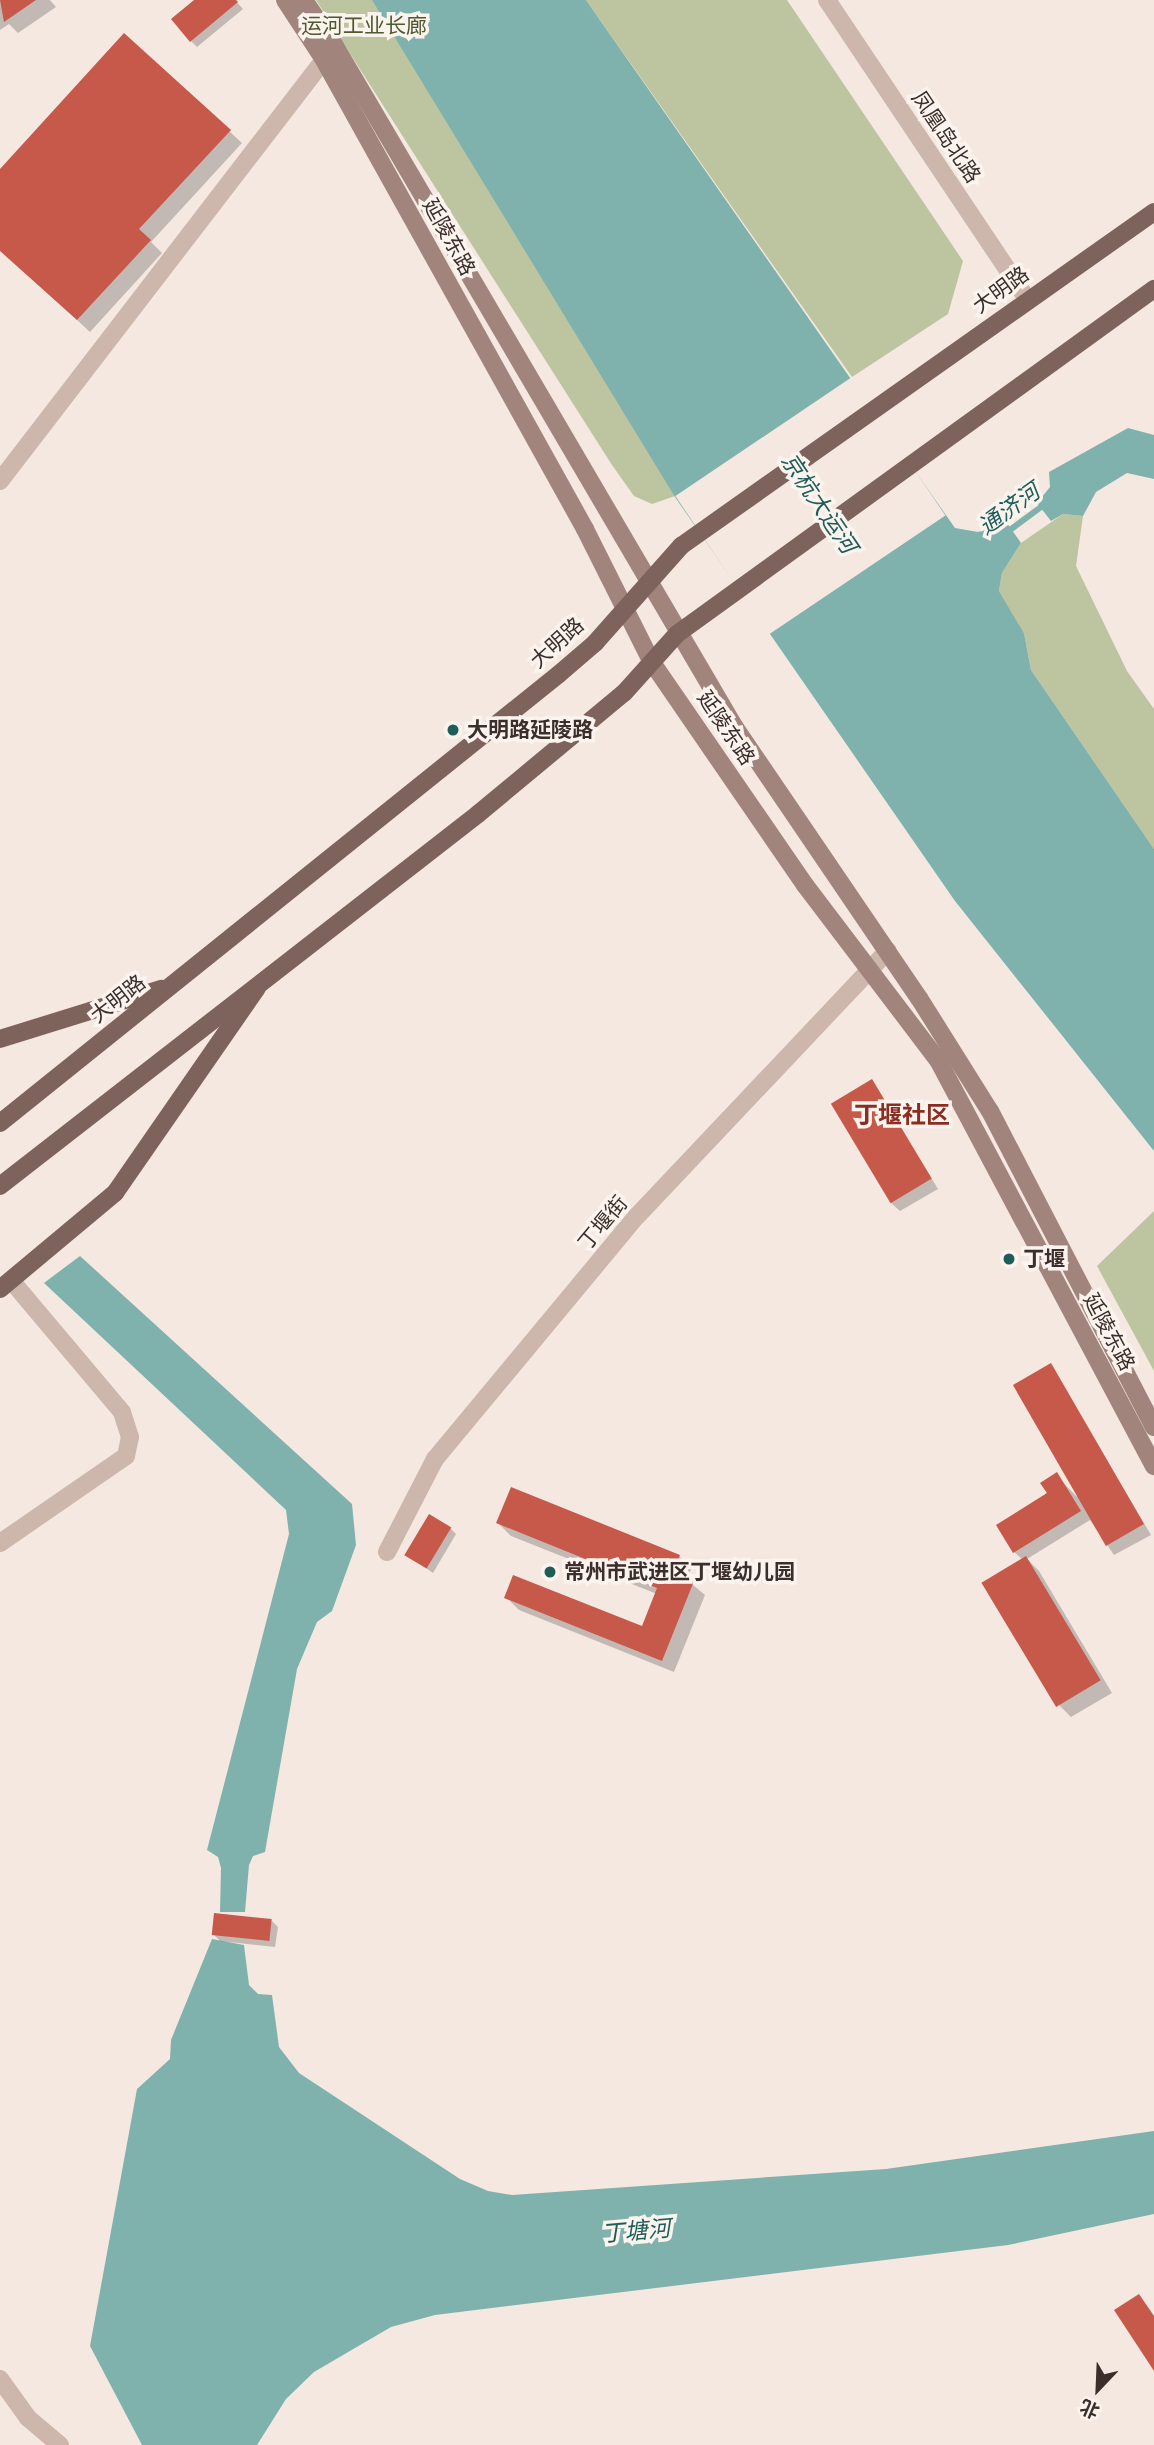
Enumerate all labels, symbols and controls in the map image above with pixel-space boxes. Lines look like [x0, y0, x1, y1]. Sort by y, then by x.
park label: 运河工业长廊 [301, 13, 427, 39]
street label: 凤凰岛北路 [906, 86, 986, 188]
street label: 延陵东路 [418, 194, 480, 280]
street label: 大明路 [968, 261, 1034, 319]
water label: 京杭大运河 [775, 448, 863, 558]
water label: 通济河 [973, 478, 1045, 540]
street label: 大明路 [525, 613, 589, 673]
street label: 延陵东路 [692, 686, 760, 770]
place label: 大明路延陵路 [467, 717, 593, 743]
marker: 大明路延陵路 [445, 722, 461, 738]
street label: 大明路 [85, 970, 151, 1028]
district label: 丁堰社区 [854, 1101, 950, 1129]
street label: 丁堰街 [573, 1191, 633, 1255]
place label: 丁堰 [1023, 1246, 1065, 1272]
marker: 丁堰 [1001, 1251, 1017, 1267]
street label: 延陵东路 [1078, 1289, 1140, 1375]
place label: 常州市武进区丁堰幼儿园 [564, 1559, 795, 1585]
marker: 常州市武进区丁堰幼儿园 [542, 1564, 558, 1580]
water label: 丁塘河 [600, 2214, 672, 2248]
north arrow [1063, 2354, 1133, 2424]
text: 北 [1076, 2394, 1103, 2423]

